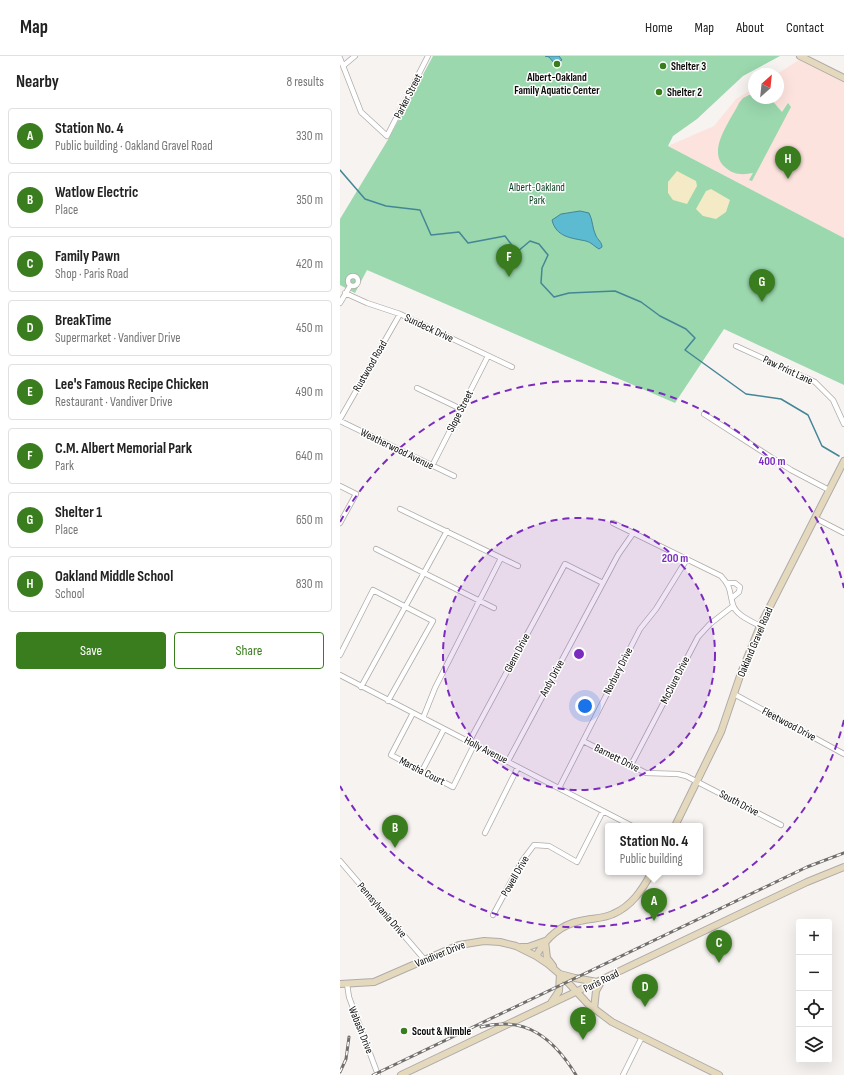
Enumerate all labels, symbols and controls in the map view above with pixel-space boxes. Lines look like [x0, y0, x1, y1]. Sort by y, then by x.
text: Map [20, 16, 48, 39]
text: Home [645, 19, 673, 36]
text: Map [695, 19, 714, 36]
text: About [736, 19, 764, 36]
text: Contact [786, 19, 824, 36]
marker: Albert-Oakland Family Aquatic Center [552, 59, 562, 69]
place label: Shelter 3 [671, 60, 706, 73]
marker: Shelter 3 [658, 61, 668, 71]
north arrow [748, 68, 784, 104]
street label: Parker Street [391, 71, 425, 121]
place label: Albert-Oakland Family Aquatic Center [514, 71, 600, 97]
text: Nearby [16, 72, 59, 92]
text: 8 results [286, 74, 324, 90]
place label: Shelter 2 [667, 86, 702, 99]
marker: Shelter 2 [654, 87, 664, 97]
text: Station No. 4 [55, 119, 124, 138]
text: A [27, 128, 33, 144]
text: 330 m [296, 128, 323, 144]
text: Public building · Oakland Gravel Road [55, 138, 213, 154]
pin: H [775, 146, 801, 179]
park label: Albert-Oakland Park [508, 181, 565, 207]
text: Watlow Electric [55, 183, 138, 202]
text: B [27, 192, 33, 208]
text: 350 m [296, 192, 323, 208]
text: Place [55, 202, 78, 218]
pin: F [496, 244, 522, 277]
text: Family Pawn [55, 247, 120, 266]
text: C [27, 256, 33, 272]
text: 420 m [296, 256, 323, 272]
text: Shop · Paris Road [55, 266, 129, 282]
pin: G [749, 269, 775, 302]
text: BreakTime [55, 311, 111, 330]
street label: Sundeck Drive [402, 311, 456, 345]
text: D [27, 320, 33, 336]
text: 450 m [296, 320, 323, 336]
text: Supermarket · Vandiver Drive [55, 330, 181, 346]
street label: Rustwood Road [350, 338, 390, 394]
street label: Paw Print Lane [761, 353, 815, 387]
text: Lee's Famous Recipe Chicken [55, 375, 209, 394]
text: E [27, 384, 33, 400]
text: 490 m [296, 384, 323, 400]
street label: Slope Street [444, 387, 476, 434]
text: Restaurant · Vandiver Drive [55, 394, 172, 410]
street label: Weatherwood Avenue [358, 426, 436, 472]
text: C.M. Albert Memorial Park [55, 439, 192, 458]
text: F [27, 448, 33, 464]
text: 640 m [295, 448, 323, 464]
text: 400 m [759, 454, 785, 469]
text: Park [55, 458, 74, 474]
text: Shelter 1 [55, 503, 102, 522]
text: G [27, 512, 33, 528]
text: 650 m [296, 512, 323, 528]
text: Place [55, 522, 78, 538]
text: 200 m [662, 551, 688, 566]
text: Oakland Middle School [55, 567, 173, 586]
text: H [27, 576, 33, 592]
text: 830 m [296, 576, 323, 592]
text: School [55, 586, 85, 602]
street label: Oakland Gravel Road [734, 605, 776, 679]
street label: Glenn Drive [501, 631, 533, 675]
button: Save [16, 632, 166, 669]
button: Share [174, 632, 324, 669]
street label: Norbury Drive [601, 645, 635, 697]
centre of rings [572, 647, 586, 661]
street label: McClure Drive [658, 654, 692, 706]
street label: Andy Drive [537, 658, 567, 699]
your location [575, 696, 595, 716]
street label: Fleetwood Drive [760, 704, 818, 744]
street label: Holly Avenue [462, 734, 510, 766]
street label: Barnett Drive [592, 741, 642, 775]
street label: Marsha Court [397, 754, 448, 788]
street label: South Drive [717, 787, 761, 819]
pin: B [382, 815, 408, 848]
popup [605, 823, 703, 875]
text: Station No. 4 [620, 832, 688, 851]
text: Public building [620, 851, 683, 867]
street label: Powell Drive [498, 853, 532, 899]
street label: Pennsylvania Drive [354, 880, 410, 940]
pin: A [641, 888, 667, 921]
map controls [796, 919, 832, 1063]
button: + [796, 919, 832, 955]
pin: C [706, 930, 732, 963]
street label: Vandiver Drive [413, 938, 467, 970]
button: − [796, 955, 832, 991]
street label: Paris Road [581, 967, 621, 995]
pin: D [632, 974, 658, 1007]
button: locate [796, 991, 832, 1027]
street label: Wabash Drive [346, 1005, 376, 1055]
pin: E [570, 1007, 596, 1040]
place label: Scout & Nimble [412, 1025, 471, 1038]
marker: Scout & Nimble [399, 1026, 409, 1036]
button: layers [796, 1027, 832, 1063]

